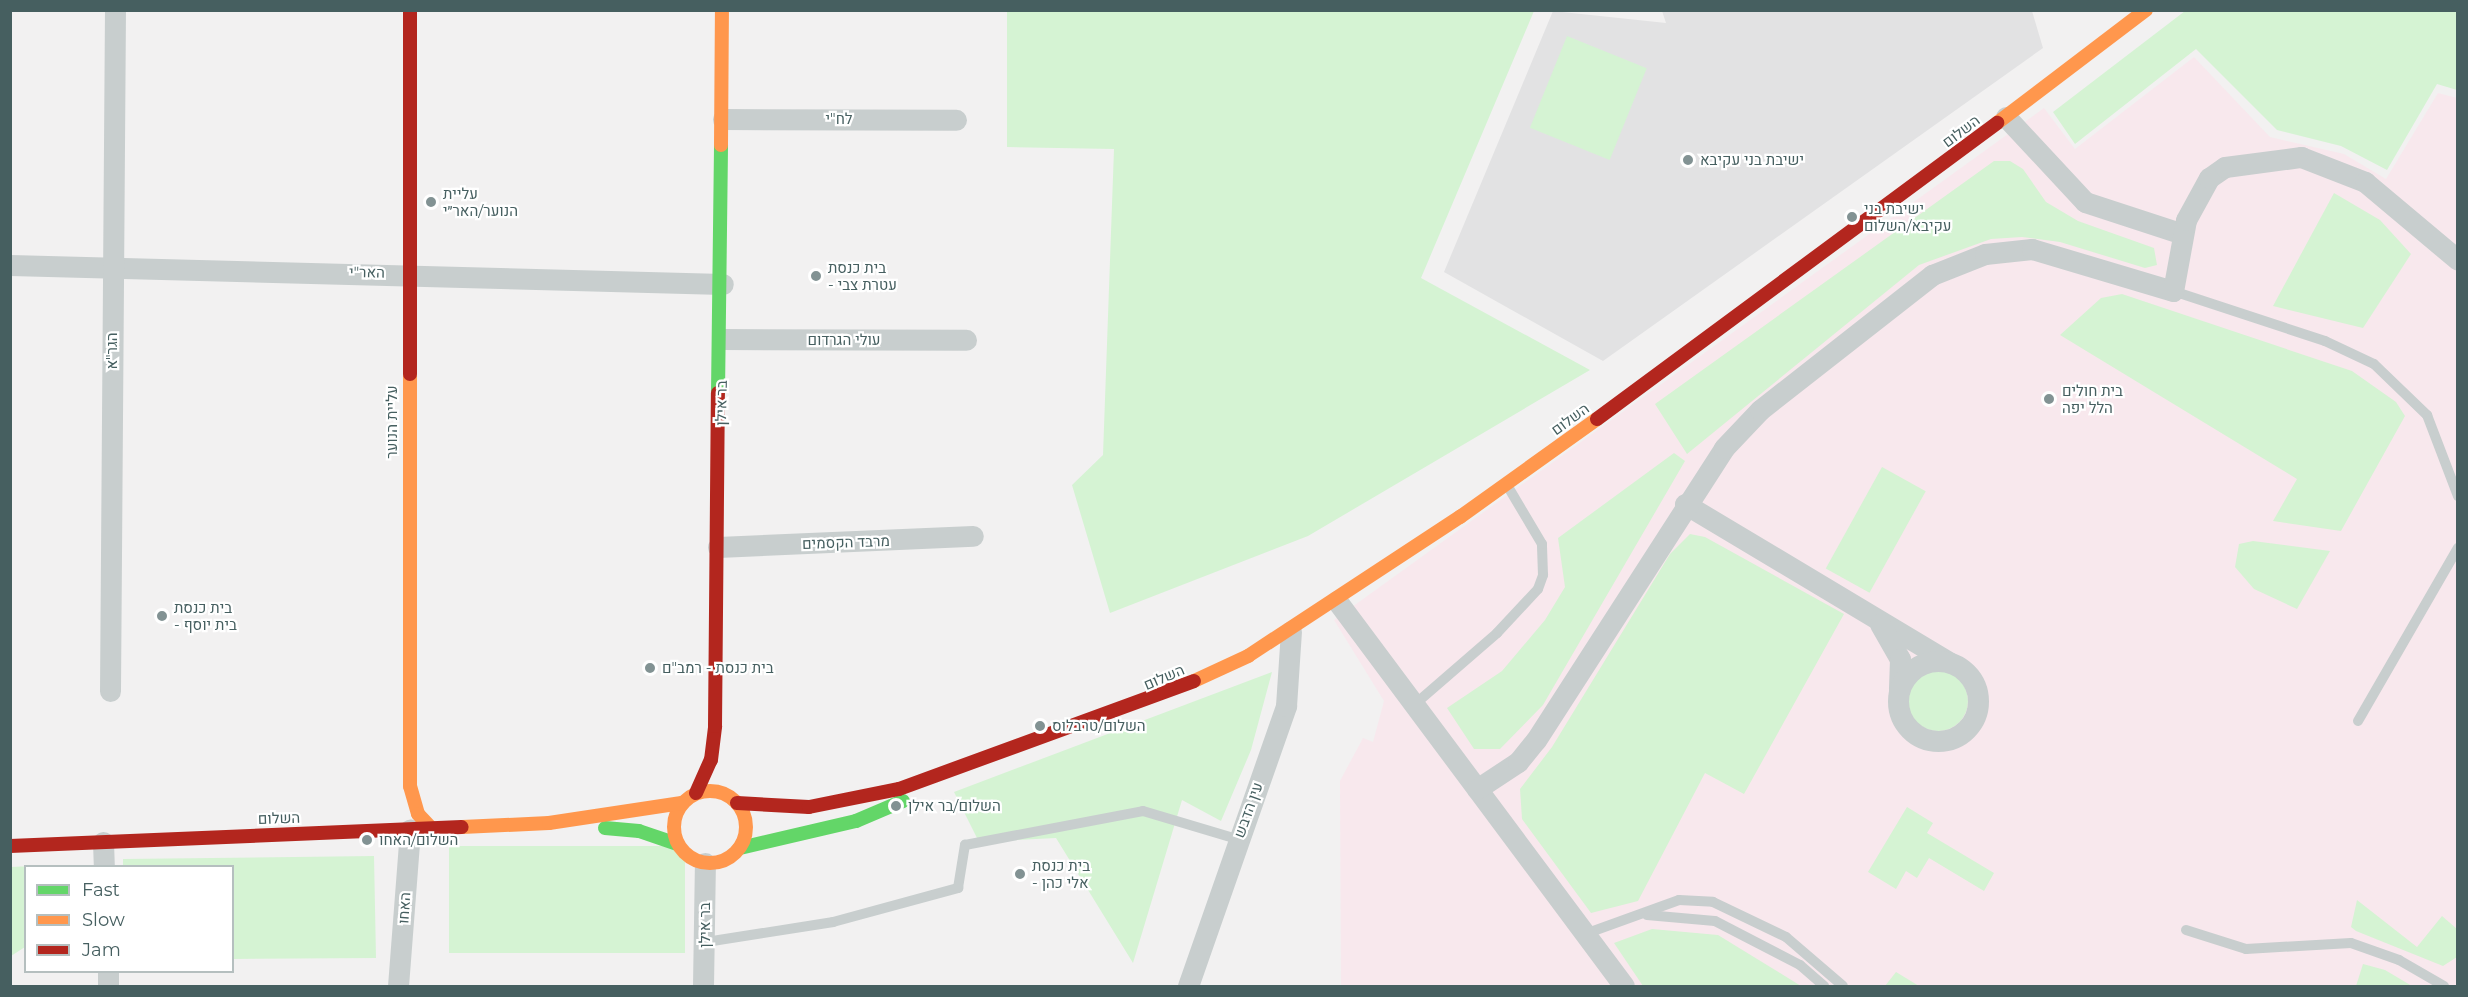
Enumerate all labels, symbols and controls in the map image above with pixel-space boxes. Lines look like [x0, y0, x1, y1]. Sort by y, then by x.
street label: לח"י [826, 110, 852, 128]
street label: השלום [1939, 111, 1983, 151]
place label: ישיבת בני עקיבא [1700, 151, 1804, 169]
marker: ישיבת בני עקיבא [1681, 153, 1695, 167]
place label: עליית הנוער/האר״י [443, 184, 518, 219]
marker: עליית הנוער/האר״י [424, 195, 438, 209]
place label: ישיבת בני עקיבא/השלום [1864, 199, 1951, 234]
marker: ישיבת בני עקיבא/השלום [1845, 210, 1859, 224]
place label: בית כנסת - עטרת צבי [828, 258, 897, 293]
street label: האר"י [349, 263, 385, 281]
marker: בית כנסת - עטרת צבי [809, 269, 823, 283]
street label: עולי הגרדום [807, 331, 881, 349]
street label: הגר"א [103, 332, 121, 370]
street label: בר אילן [712, 380, 730, 426]
place label: בית חולים הלל יפה [2062, 381, 2123, 416]
street label: עליית הנוער [383, 385, 401, 459]
marker: בית חולים הלל יפה [2040, 390, 2058, 408]
street label: השלום [1548, 399, 1592, 439]
street label: מרבד הקסמים [802, 531, 890, 553]
place label: בית כנסת - בית יוסף [174, 598, 237, 633]
marker: בית כנסת - בית יוסף [155, 609, 169, 623]
place label: בית כנסת - רמב"ם [662, 659, 774, 677]
street label: השלום [1141, 660, 1187, 694]
marker: בית כנסת - רמב"ם [643, 661, 657, 675]
place label: השלום/טרבלוס [1052, 717, 1146, 735]
marker: השלום/טרבלוס [1033, 719, 1047, 733]
street label: עין הדבש [1230, 780, 1266, 840]
place label: השלום/בר אילן [908, 797, 1001, 815]
marker: השלום/בר אילן [889, 799, 903, 813]
street label: השלום [258, 808, 300, 828]
place label: השלום/האחו [379, 831, 458, 849]
marker: השלום/האחו [360, 833, 374, 847]
place label: בית כנסת - אלי כהן [1032, 856, 1090, 891]
legend [24, 865, 234, 973]
marker: בית כנסת - אלי כהן [1013, 867, 1027, 881]
text: Fast [82, 879, 120, 901]
street label: האחו [394, 891, 414, 925]
street label: בר אילן [696, 902, 714, 948]
text: Slow [82, 909, 125, 931]
text: Jam [82, 939, 121, 961]

